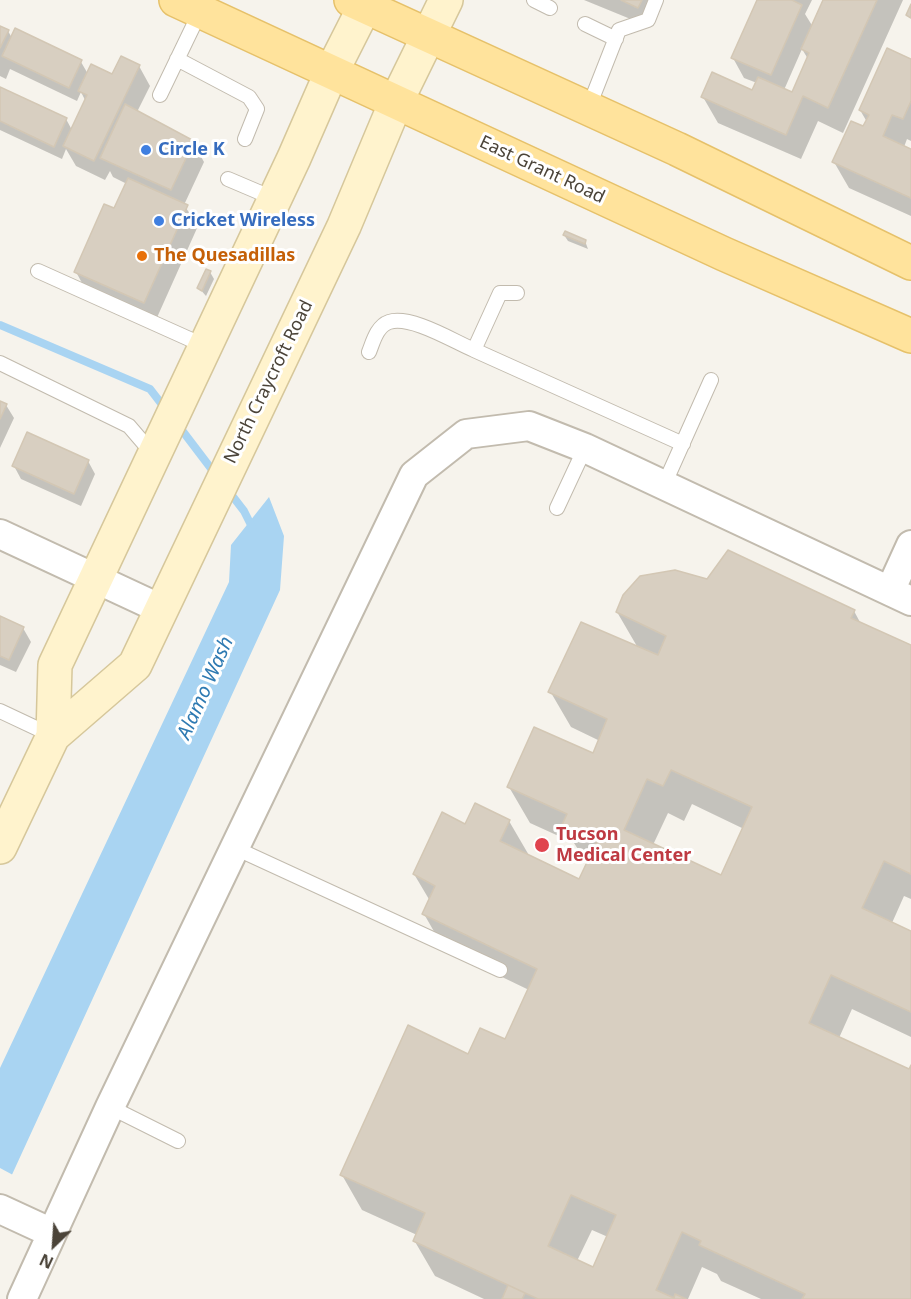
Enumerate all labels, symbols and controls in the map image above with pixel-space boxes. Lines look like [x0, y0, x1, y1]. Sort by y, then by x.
street label: East Grant Road [476, 132, 608, 208]
place label: Circle K [158, 139, 225, 161]
marker: Circle K [139, 143, 153, 157]
place label: Cricket Wireless [171, 210, 315, 232]
marker: Cricket Wireless [152, 214, 166, 228]
place label: The Quesadillas [154, 245, 295, 267]
marker: The Quesadillas [135, 249, 149, 263]
street label: North Craycroft Road [220, 297, 318, 467]
water label: Alamo Wash [173, 633, 239, 743]
place label: Tucson Medical Center [556, 824, 691, 866]
marker: Tucson Medical Center [533, 836, 551, 854]
north arrow [24, 1215, 84, 1275]
text: N [36, 1249, 57, 1274]

